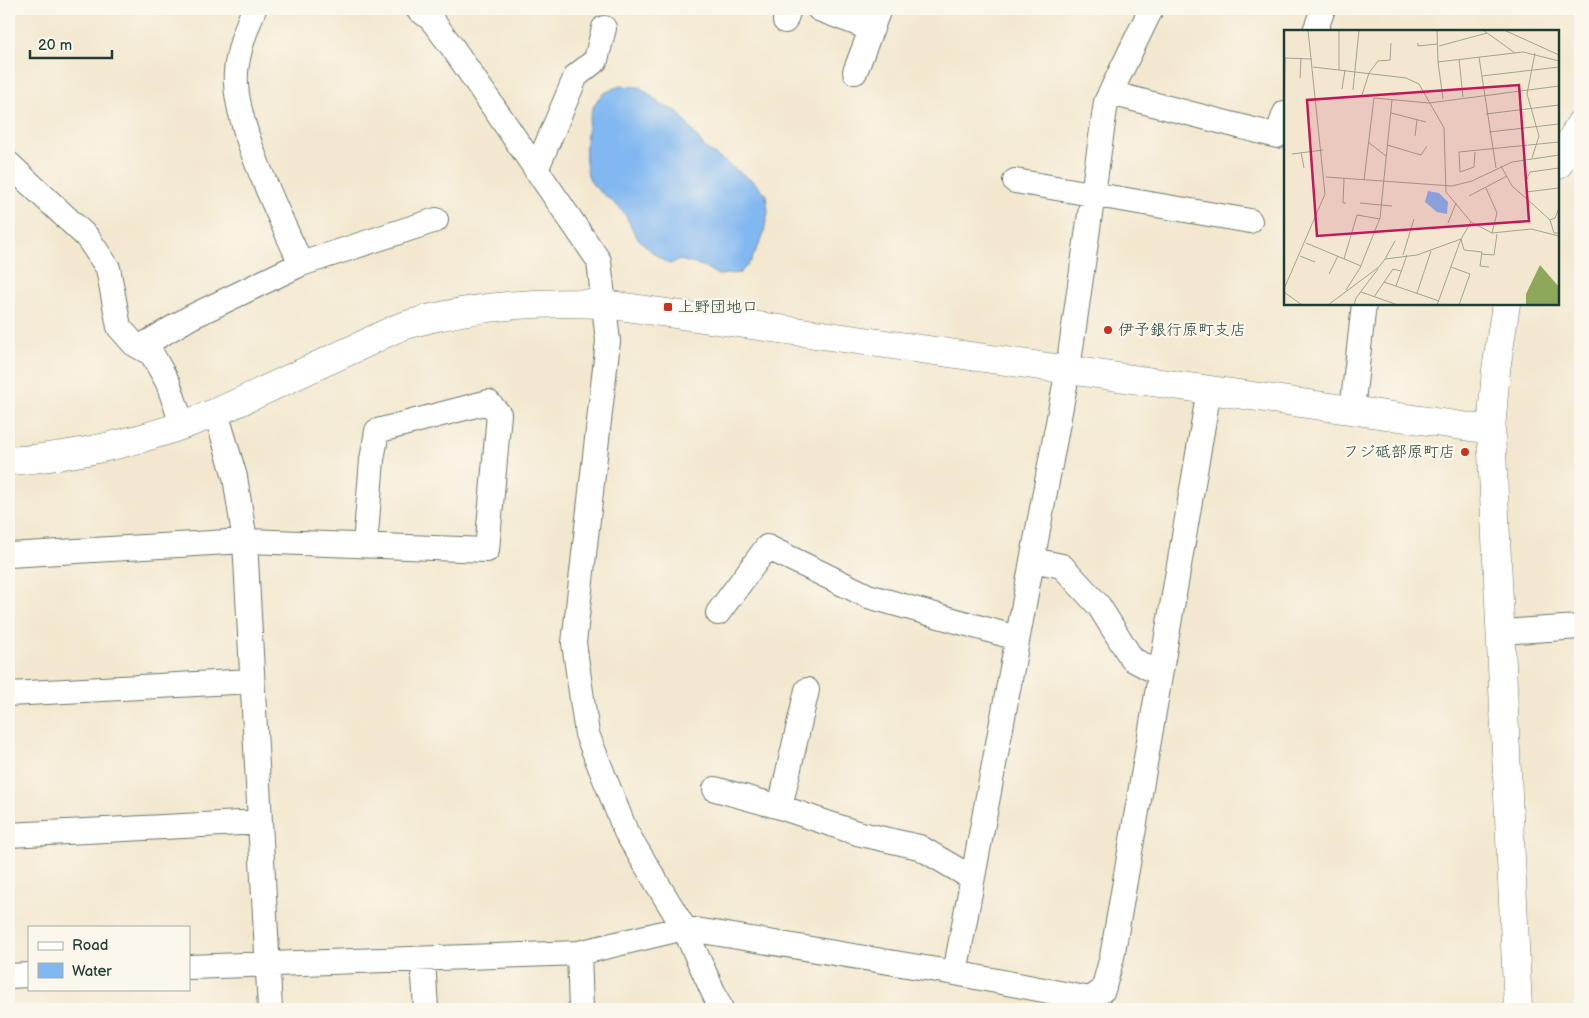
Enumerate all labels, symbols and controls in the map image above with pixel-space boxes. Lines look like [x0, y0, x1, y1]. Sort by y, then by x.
scale bar [30, 28, 112, 60]
inset map [1284, 30, 1559, 305]
text: 20 m [38, 36, 72, 55]
place label: 上野団地口 [678, 298, 758, 317]
marker: 上野団地口 [662, 301, 674, 313]
place label: 伊予銀行原町支店 [1118, 321, 1246, 340]
marker: 伊予銀行原町支店 [1102, 324, 1114, 336]
place label: フジ砥部原町店 [1343, 443, 1455, 462]
marker: フジ砥部原町店 [1459, 446, 1471, 458]
legend [28, 926, 190, 990]
text: Road [72, 936, 108, 955]
text: Water [72, 962, 112, 981]

